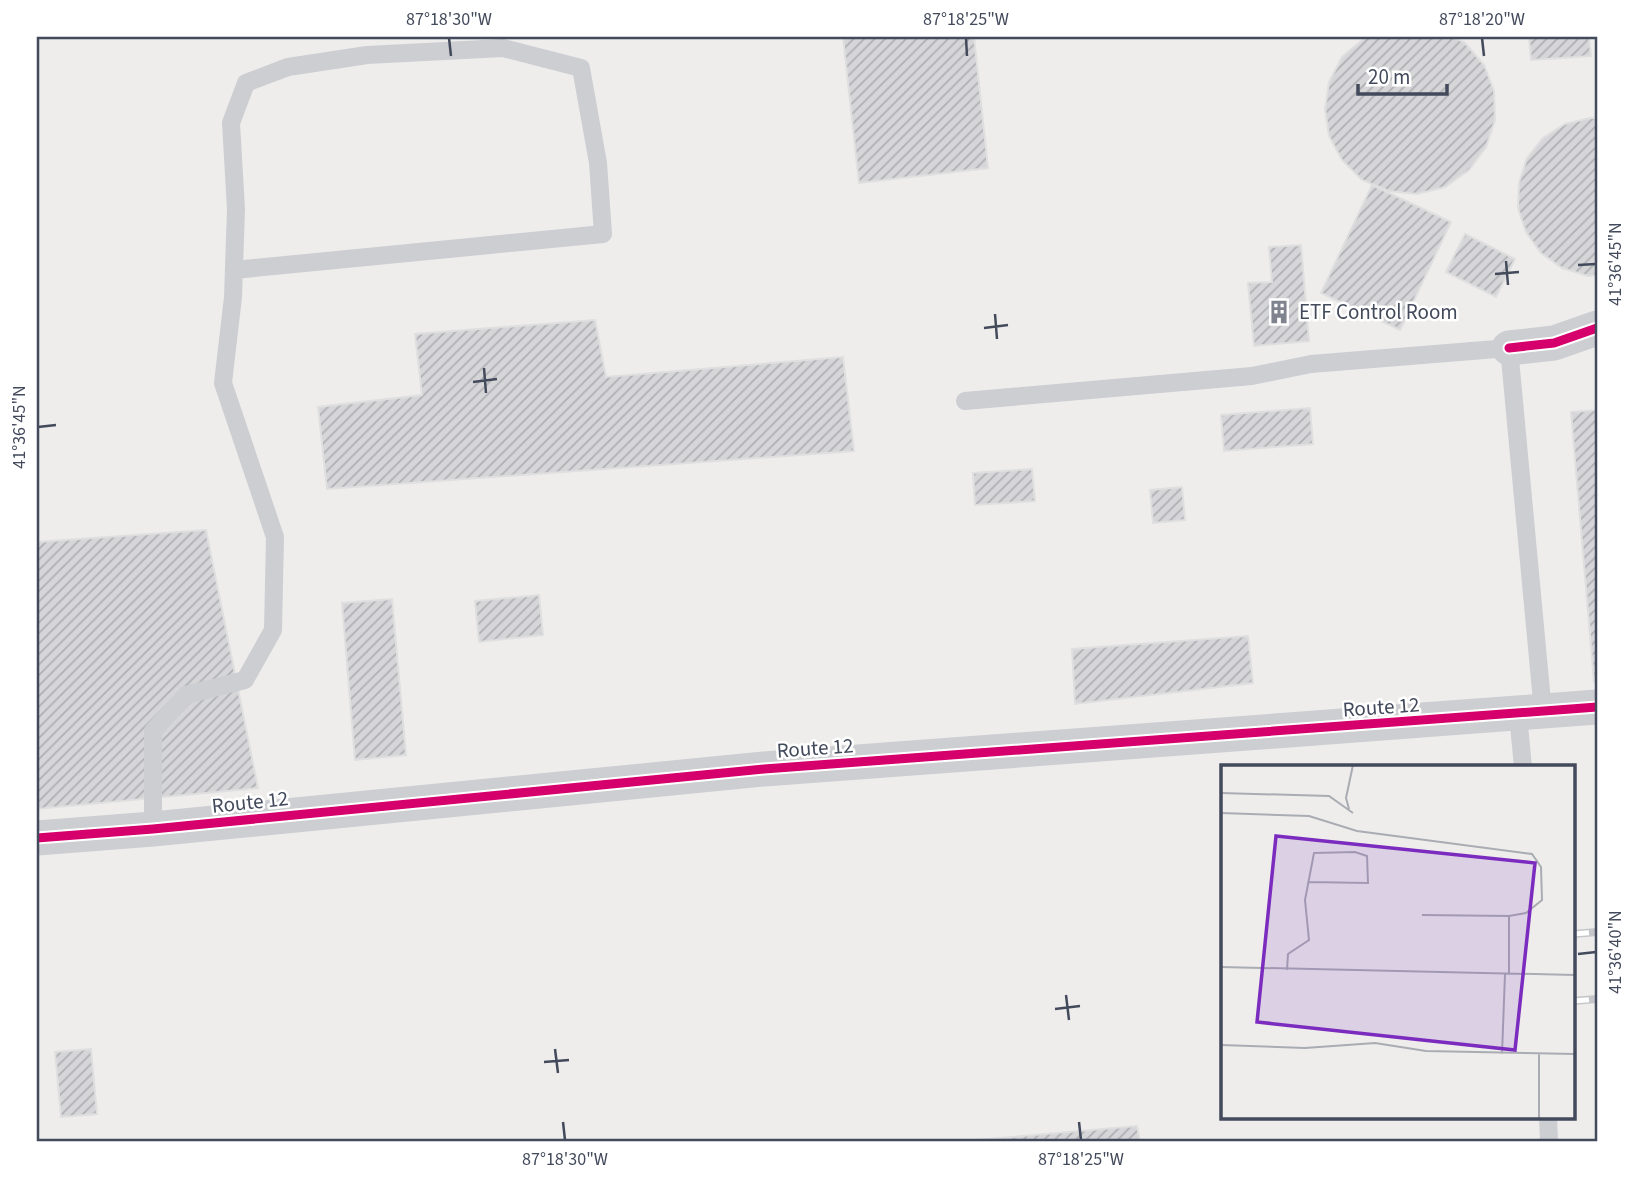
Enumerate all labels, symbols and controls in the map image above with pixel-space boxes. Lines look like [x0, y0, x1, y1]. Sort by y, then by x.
text: 87°18'30"W [406, 7, 492, 32]
text: 87°18'25"W [923, 7, 1009, 32]
text: 87°18'20"W [1439, 7, 1525, 32]
scale bar [1358, 52, 1447, 96]
text: 20 m [1368, 62, 1410, 92]
text: 41°36'45"N [1603, 222, 1628, 306]
place label: ETF Control Room [1299, 297, 1458, 327]
building icon: ETF Control Room [1265, 298, 1293, 326]
text: 41°36'45"N [7, 385, 32, 469]
street label: Route 12 [1342, 689, 1420, 725]
street label: Route 12 [776, 730, 854, 766]
inset map [1221, 765, 1574, 1118]
street label: Route 12 [210, 783, 290, 821]
text: 41°36'40"N [1603, 910, 1628, 994]
text: 87°18'30"W [522, 1147, 608, 1172]
text: 87°18'25"W [1038, 1147, 1124, 1172]

